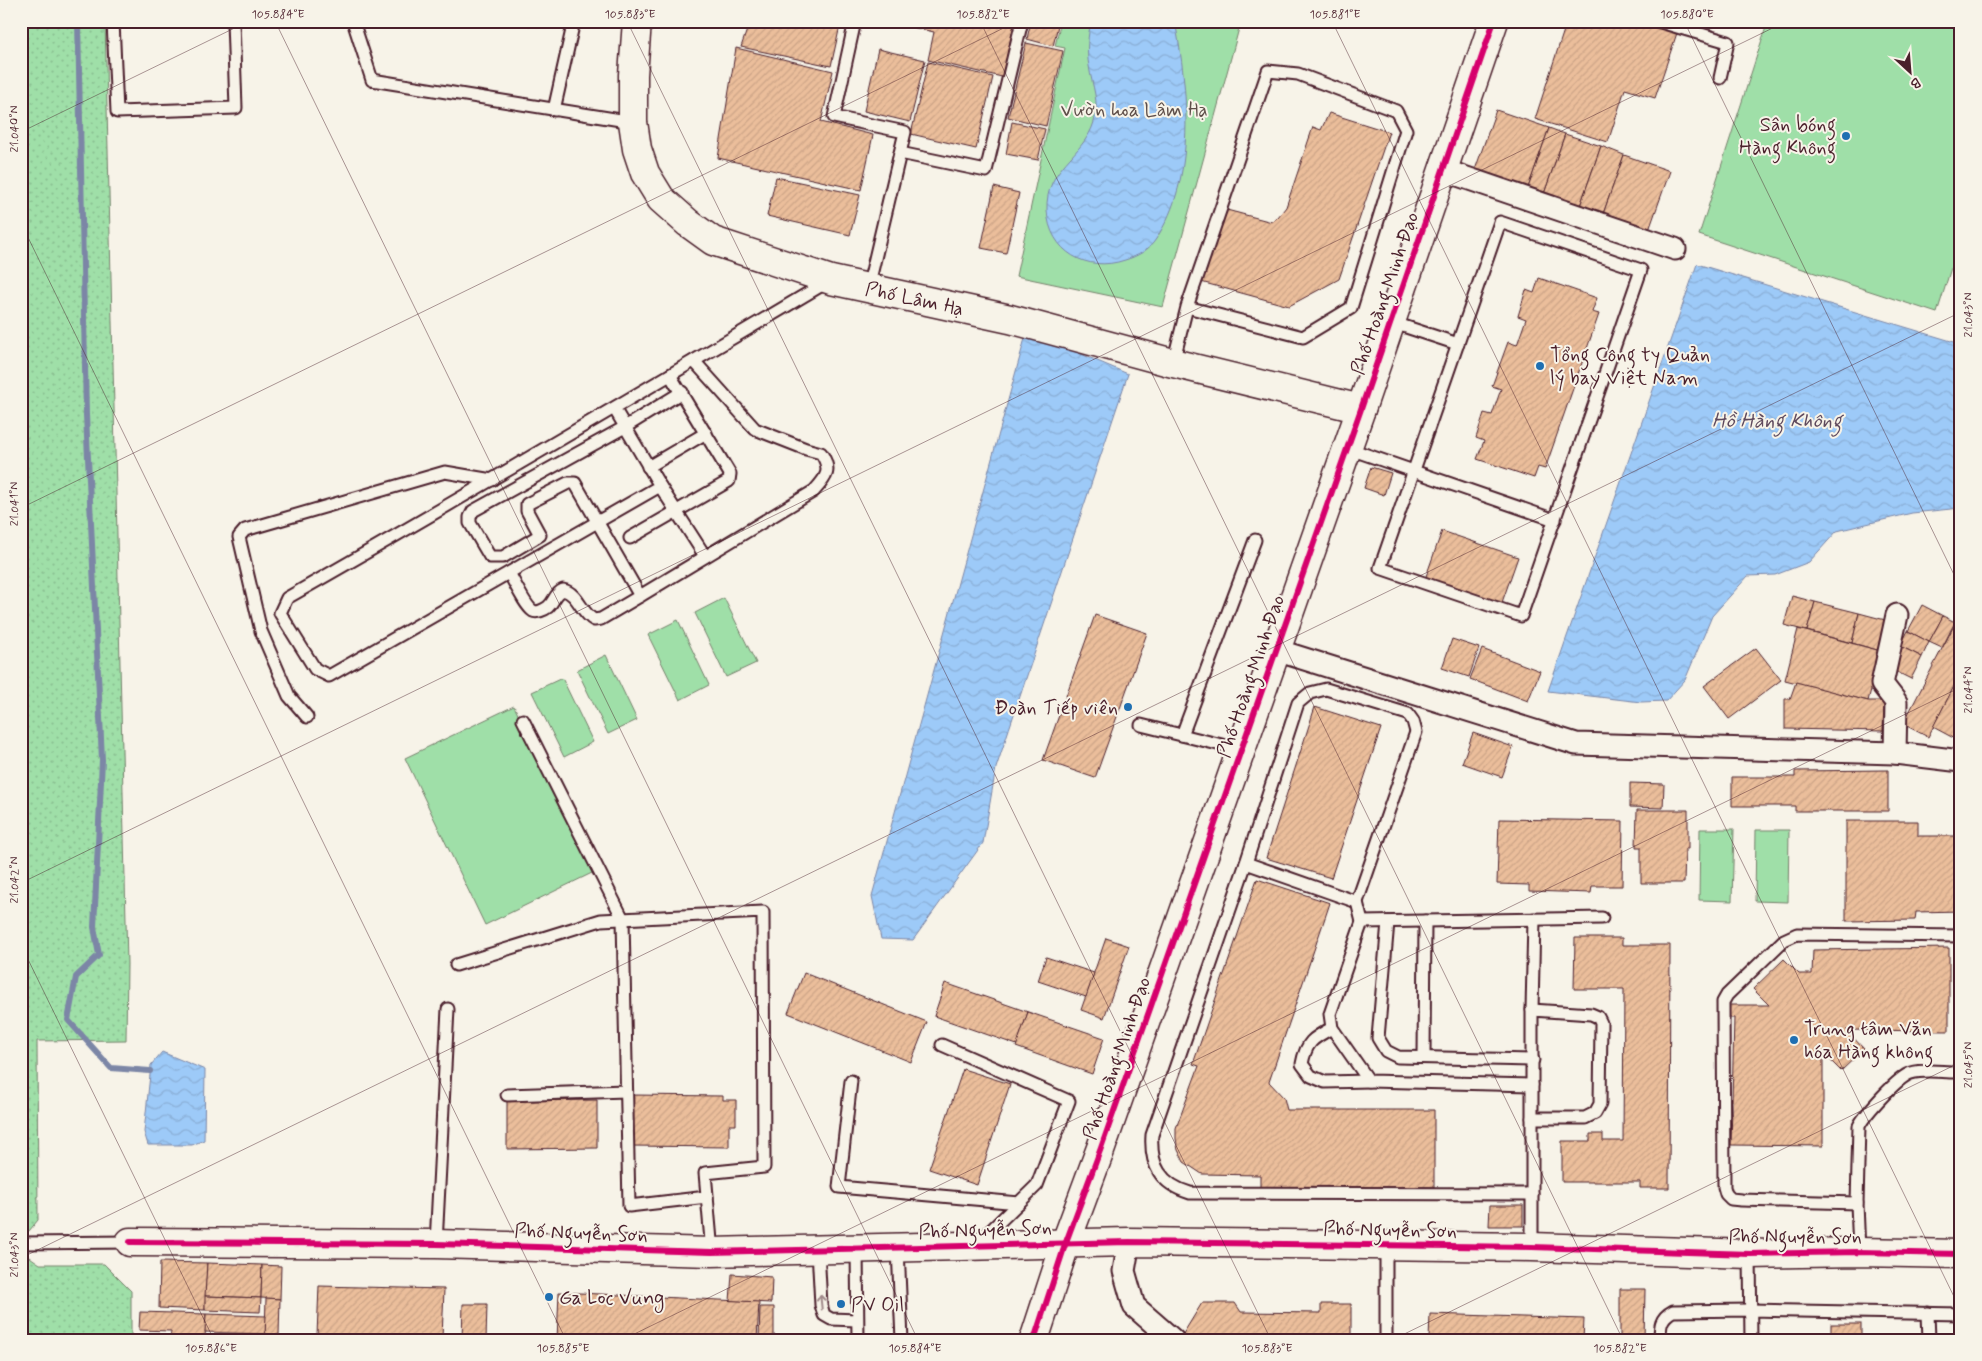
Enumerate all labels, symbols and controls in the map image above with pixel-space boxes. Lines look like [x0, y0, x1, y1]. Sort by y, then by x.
text: 105.884°E [251, 7, 305, 23]
text: 105.883°E [604, 7, 656, 23]
text: 105.882°E [956, 7, 1010, 23]
text: 105.881°E [1310, 7, 1360, 23]
text: 105.880°E [1660, 7, 1714, 23]
north arrow [1884, 48, 1934, 98]
text: B [1907, 73, 1923, 93]
park label: Vườn hoa Lâm Hạ [1061, 97, 1207, 124]
text: 21.040°N [7, 105, 23, 153]
place label: Sân bóng Hàng Không [1739, 112, 1836, 164]
marker: Sân bóng Hàng Không [1840, 130, 1852, 142]
street label: Phố Hoàng Minh Đạo [1345, 208, 1428, 379]
street label: Phố Lâm Hạ [863, 276, 966, 324]
text: 21.043°N [1961, 293, 1977, 337]
place label: Tổng Công ty Quản lý bay Việt Nam [1550, 342, 1710, 392]
marker: Tổng Công ty Quản lý bay Việt Nam [1534, 360, 1546, 372]
water label: Hồ Hàng Không [1712, 407, 1844, 437]
text: 21.041°N [7, 482, 23, 526]
street label: Phố Hoàng Minh Đạo [1211, 591, 1294, 762]
text: 21.044°N [1961, 667, 1977, 713]
place label: Đoàn Tiếp viên [995, 695, 1118, 722]
marker: Đoàn Tiếp viên [1122, 701, 1134, 713]
text: 21.042°N [7, 856, 23, 904]
street label: Phố Hoàng Minh Đạo [1077, 973, 1160, 1144]
place label: Trung tâm Văn hóa Hàng không [1804, 1016, 1933, 1068]
marker: Trung tâm Văn hóa Hàng không [1788, 1034, 1800, 1046]
text: 21.045°N [1961, 1042, 1977, 1088]
street label: Phố Nguyễn Sơn [918, 1215, 1052, 1248]
street label: Phố Nguyễn Sơn [1323, 1216, 1457, 1247]
street label: Phố Nguyễn Sơn [514, 1218, 648, 1251]
street label: Phố Nguyễn Sơn [1728, 1224, 1862, 1253]
text: 21.043°N [7, 1233, 23, 1277]
place label: Ga Loc Vung [559, 1285, 664, 1313]
marker: Ga Loc Vung [543, 1291, 555, 1303]
place label: PV Oil [851, 1292, 904, 1319]
one-way arrow [817, 1294, 826, 1310]
marker: PV Oil [835, 1298, 847, 1310]
text: 105.886°E [185, 1341, 237, 1357]
text: 105.885°E [537, 1341, 589, 1357]
text: 105.884°E [888, 1341, 942, 1357]
text: 105.883°E [1241, 1341, 1293, 1357]
text: 105.882°E [1593, 1341, 1647, 1357]

